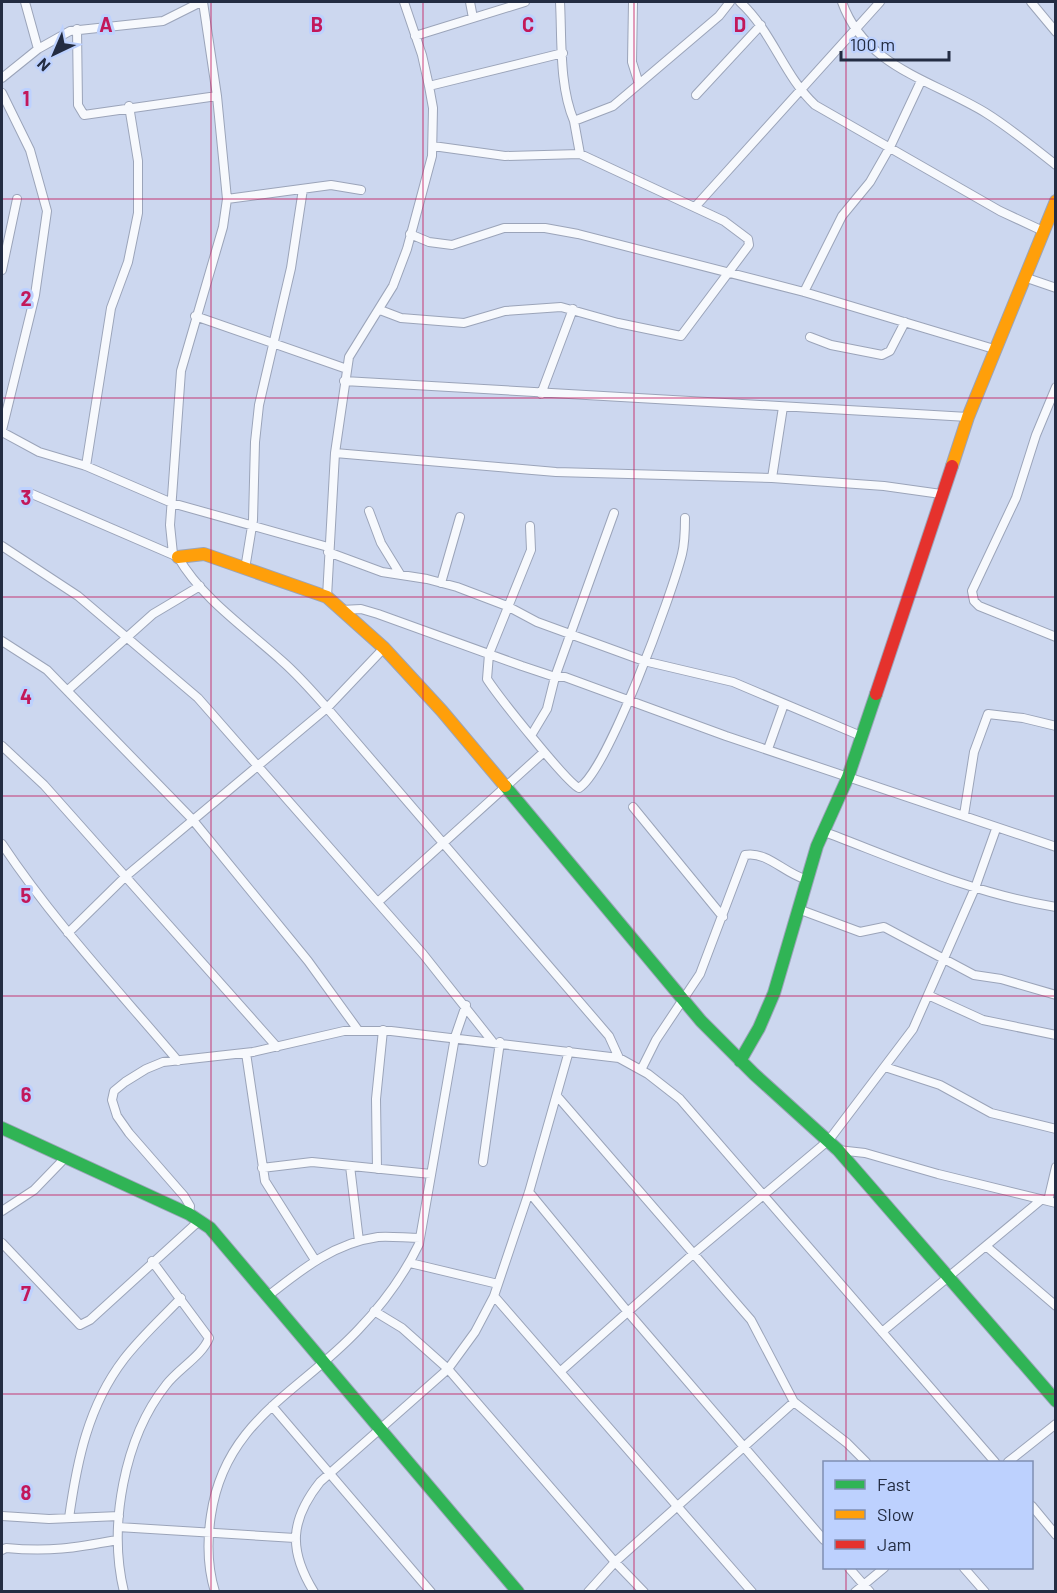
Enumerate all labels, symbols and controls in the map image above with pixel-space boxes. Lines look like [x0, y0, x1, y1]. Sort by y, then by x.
text: A [99, 12, 113, 36]
text: B [311, 12, 323, 36]
text: C [522, 12, 534, 36]
text: D [734, 12, 746, 36]
north arrow [24, 24, 84, 84]
scale bar [841, 24, 949, 62]
text: 100 m [850, 33, 895, 55]
text: N [33, 55, 54, 76]
text: 1 [22, 86, 30, 110]
text: 2 [20, 286, 32, 310]
text: 3 [21, 485, 31, 509]
text: 4 [20, 684, 32, 708]
text: 5 [21, 883, 32, 907]
text: 6 [21, 1082, 32, 1106]
text: 7 [21, 1281, 31, 1305]
legend [823, 1461, 1033, 1569]
text: Fast [877, 1473, 911, 1495]
text: 8 [21, 1480, 32, 1504]
text: Slow [877, 1503, 914, 1525]
text: Jam [877, 1533, 911, 1555]

